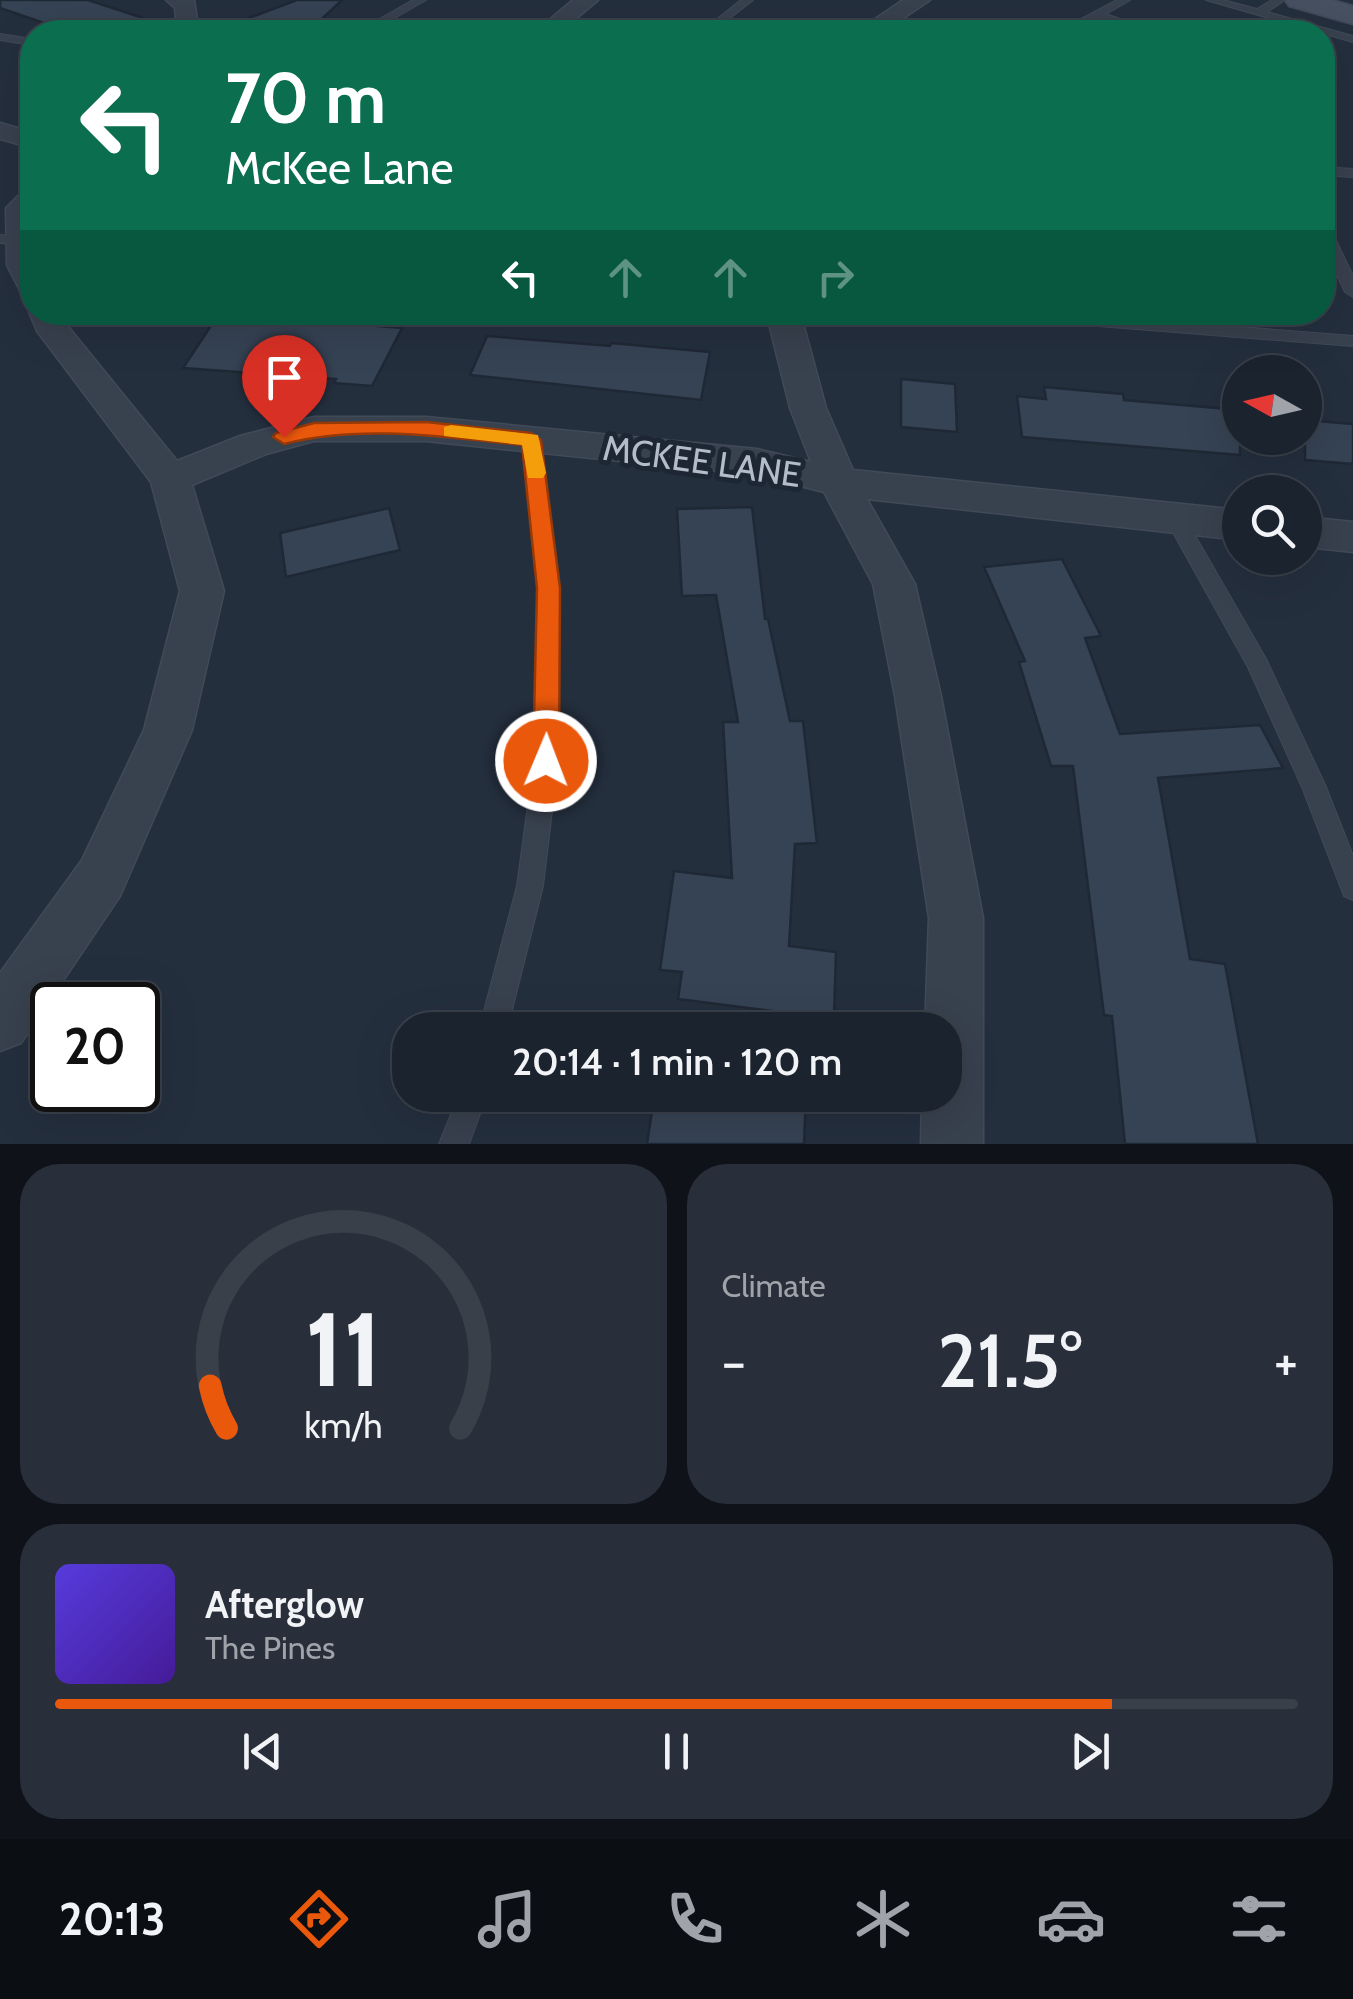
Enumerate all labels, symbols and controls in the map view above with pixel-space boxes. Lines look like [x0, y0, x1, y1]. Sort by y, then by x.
text: 70 m [225, 55, 386, 141]
icon: left [60, 60, 190, 190]
text: McKee Lane [225, 141, 454, 195]
icon: left [493, 250, 548, 305]
icon: ahead [598, 250, 653, 305]
icon: ahead [703, 250, 758, 305]
icon: right [808, 250, 863, 305]
pin [242, 335, 327, 438]
icon: arrive [257, 350, 312, 405]
north arrow [1222, 355, 1322, 455]
map controls [1222, 355, 1322, 575]
street label: MCKEE LANE [600, 426, 804, 496]
button: search [1222, 475, 1322, 575]
position arrow [494, 709, 598, 813]
speed limit sign: 20 [30, 982, 160, 1112]
text: 20:14 · 1 min · 120 m [512, 1038, 842, 1085]
text: Climate [722, 1266, 826, 1305]
text: 11 [305, 1286, 382, 1412]
text: 21.5° [938, 1315, 1082, 1406]
text: − [722, 1328, 746, 1395]
text: + [1274, 1328, 1298, 1395]
text: km/h [304, 1404, 382, 1447]
text: Afterglow [205, 1581, 364, 1628]
text: The Pines [205, 1628, 335, 1667]
icon: previous [235, 1724, 290, 1779]
icon: pause [649, 1724, 704, 1779]
icon: next [1063, 1724, 1118, 1779]
icon: directions [284, 1884, 354, 1954]
icon: music [472, 1884, 542, 1954]
icon: phone [660, 1884, 730, 1954]
icon: climate [848, 1884, 918, 1954]
icon: car [1036, 1884, 1106, 1954]
icon: filters [1224, 1884, 1294, 1954]
text: 20:13 [59, 1892, 165, 1946]

